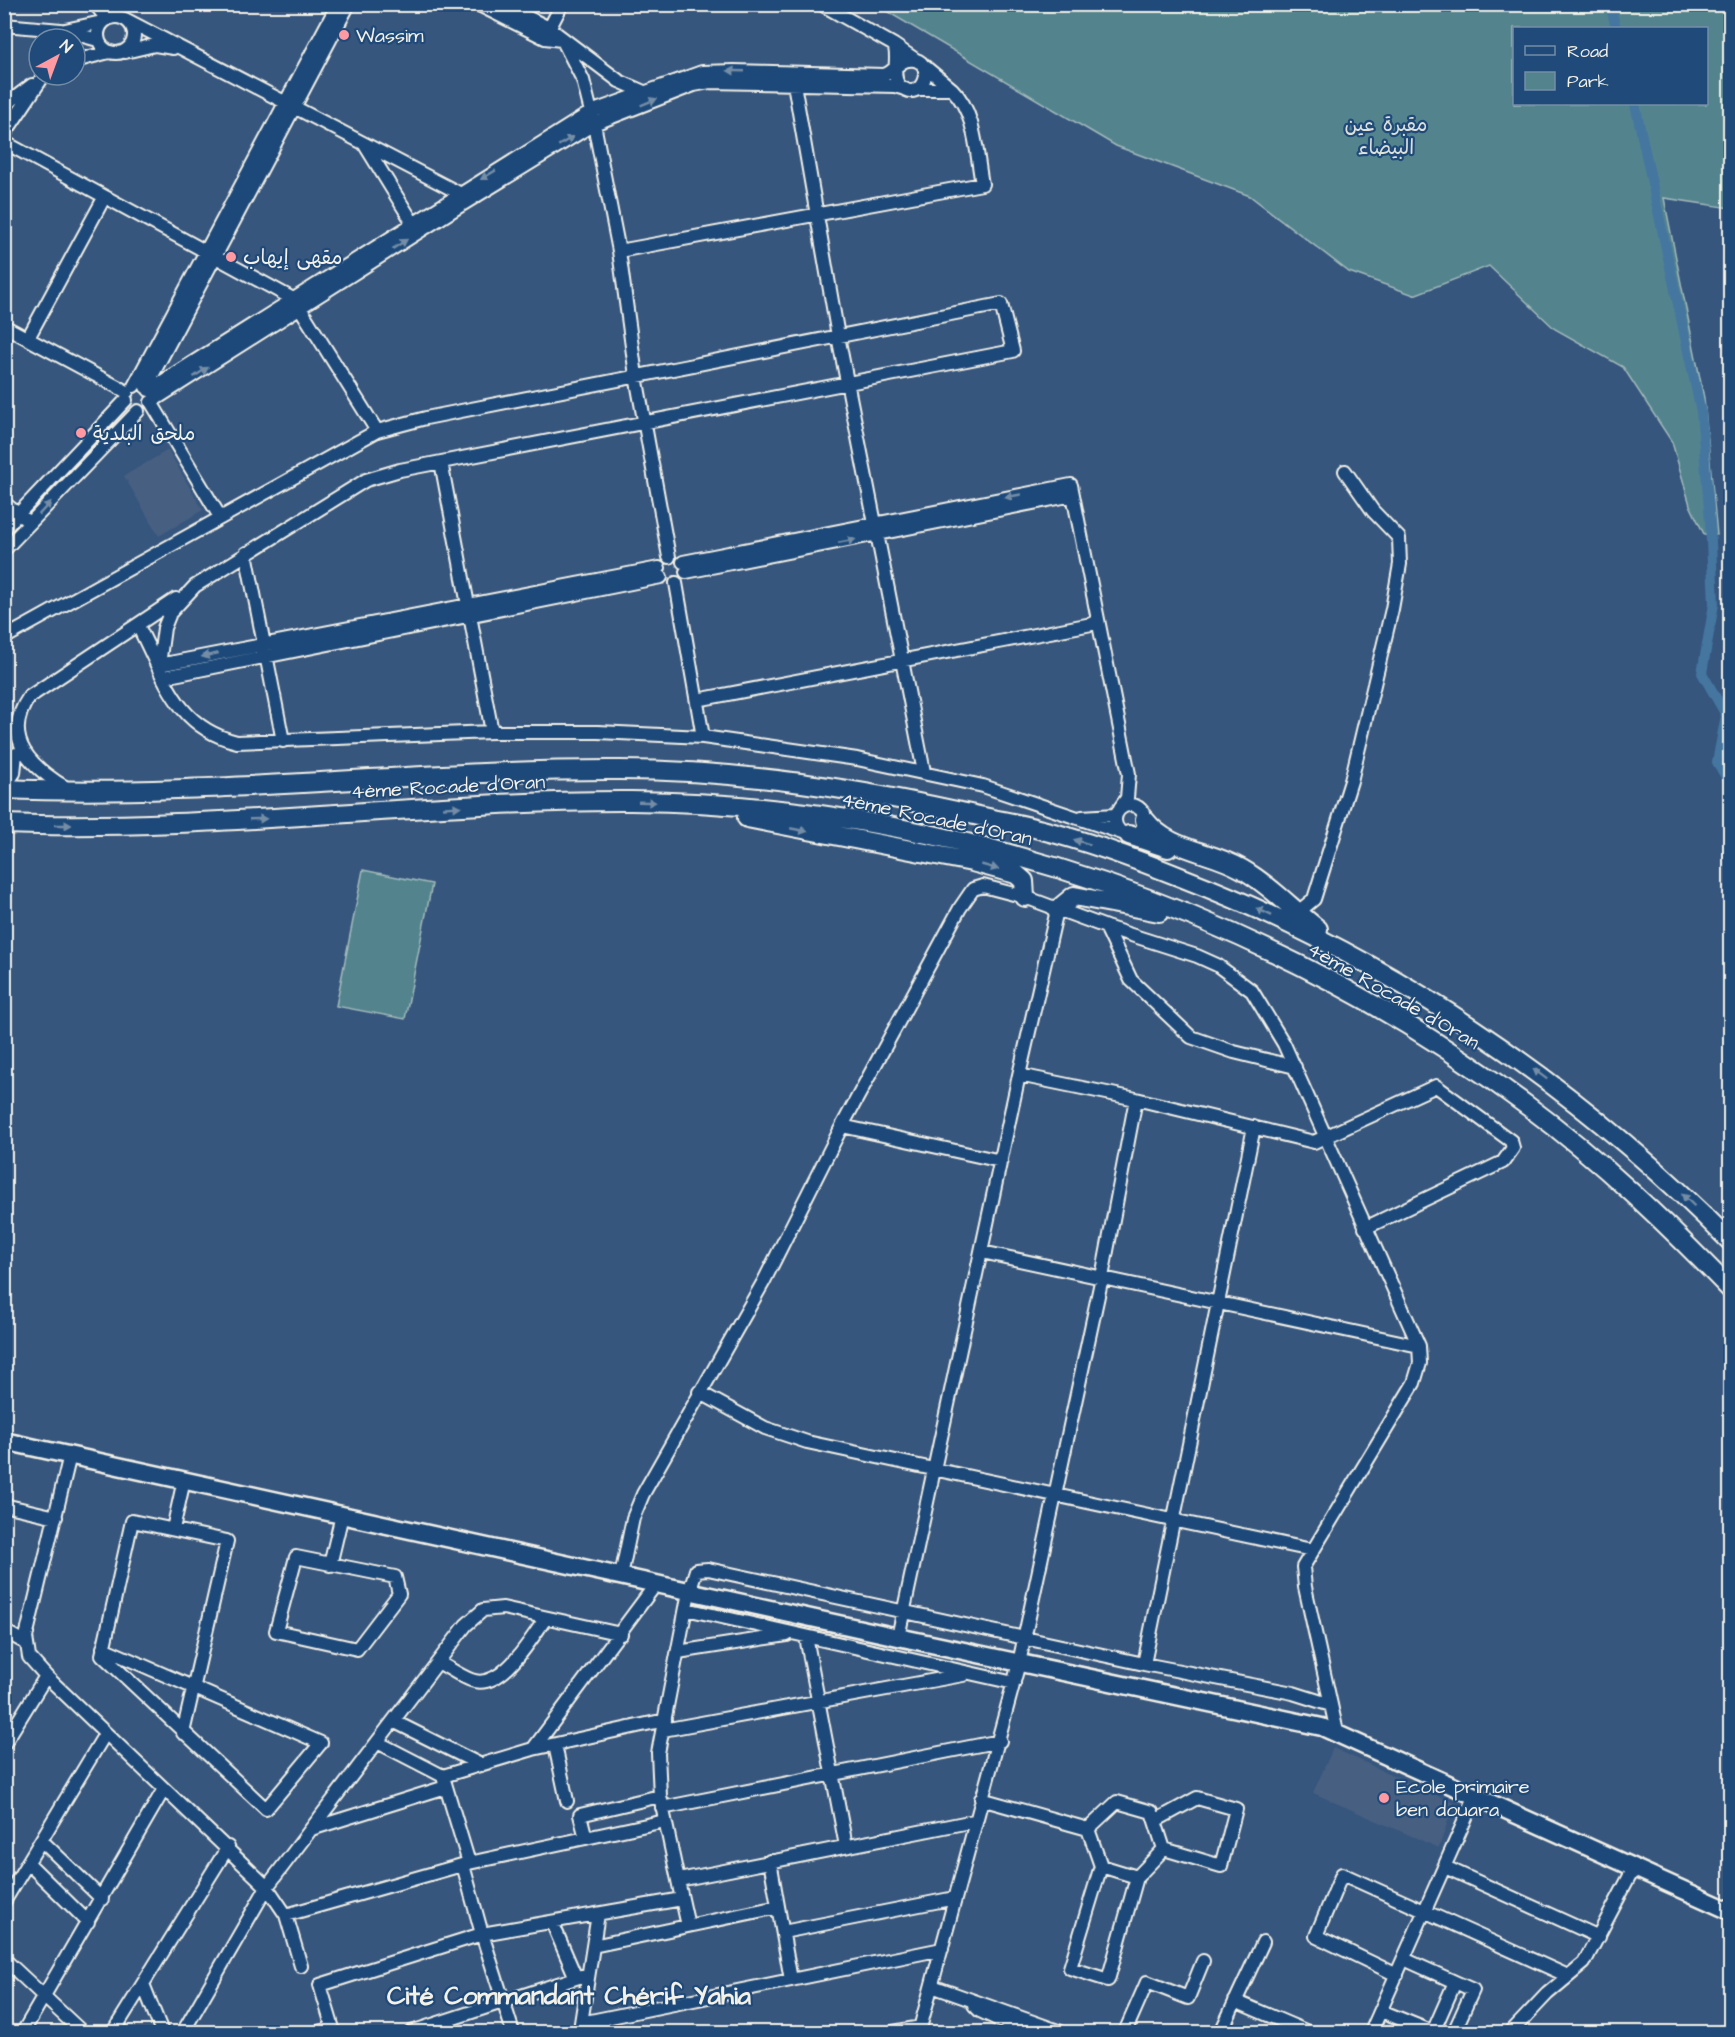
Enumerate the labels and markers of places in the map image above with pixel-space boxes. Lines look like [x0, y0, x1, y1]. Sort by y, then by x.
place label: Wassim [356, 22, 424, 50]
marker: Wassim [337, 28, 351, 42]
place label: مقهى إيهاب [243, 244, 342, 272]
marker: مقهى إيهاب [224, 250, 238, 264]
place label: ملحق البلدية [93, 420, 195, 448]
marker: ملحق البلدية [74, 426, 88, 440]
place label: Ecole primaire ben douara [1396, 1773, 1530, 1824]
marker: Ecole primaire ben douara [1377, 1791, 1391, 1805]

